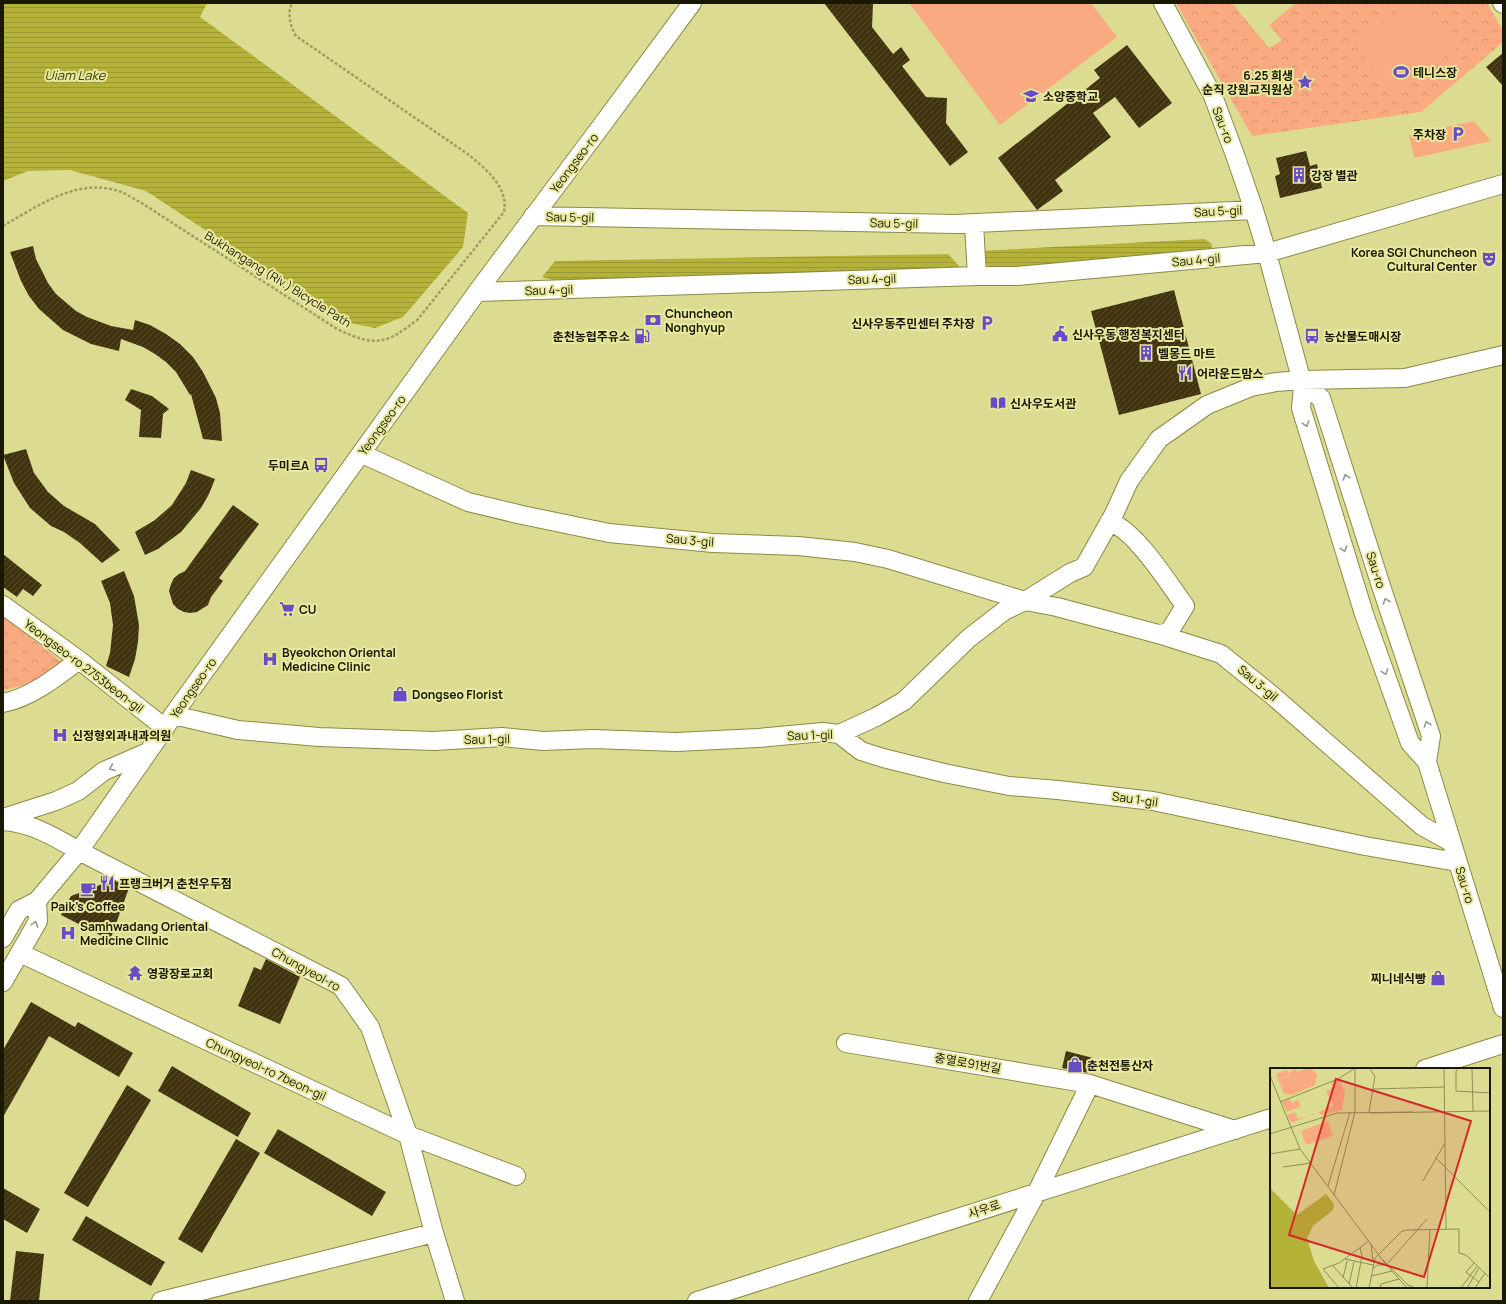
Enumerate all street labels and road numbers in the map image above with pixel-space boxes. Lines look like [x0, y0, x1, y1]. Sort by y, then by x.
street label: Sau-ro [1208, 104, 1238, 146]
street label: Yeongseo-ro [546, 130, 602, 196]
street label: Sau 5-gil [1193, 201, 1243, 221]
street label: Sau 5-gil [546, 208, 594, 226]
street label: Sau 5-gil [870, 214, 918, 232]
street label: Bukhangang (Riv.) Bicycle Path [201, 227, 355, 331]
street label: Sau 4-gil [1171, 249, 1221, 271]
street label: Sau 4-gil [848, 270, 896, 288]
street label: Sau 4-gil [525, 281, 573, 299]
street label: Yeongseo-ro [354, 391, 410, 459]
street label: Sau 3-gil [665, 529, 715, 551]
street label: Sau-ro [1362, 550, 1390, 590]
street label: Yeongseo-ro 2753beon-gil [21, 615, 147, 717]
street label: Yeongseo-ro [166, 654, 220, 722]
street label: Sau 3-gil [1234, 661, 1282, 705]
street label: Sau 1-gil [787, 726, 833, 744]
street label: Sau 1-gil [464, 730, 510, 748]
street label: Sau 1-gil [1111, 787, 1159, 811]
street label: Sau-ro [1451, 865, 1479, 905]
street label: Chungyeol-ro [268, 943, 344, 995]
street label: Chungyeol-ro 7beon-gil [203, 1034, 329, 1104]
street label: 충열로91번길 [933, 1049, 1003, 1077]
street label: 사우로 [966, 1196, 1002, 1222]

